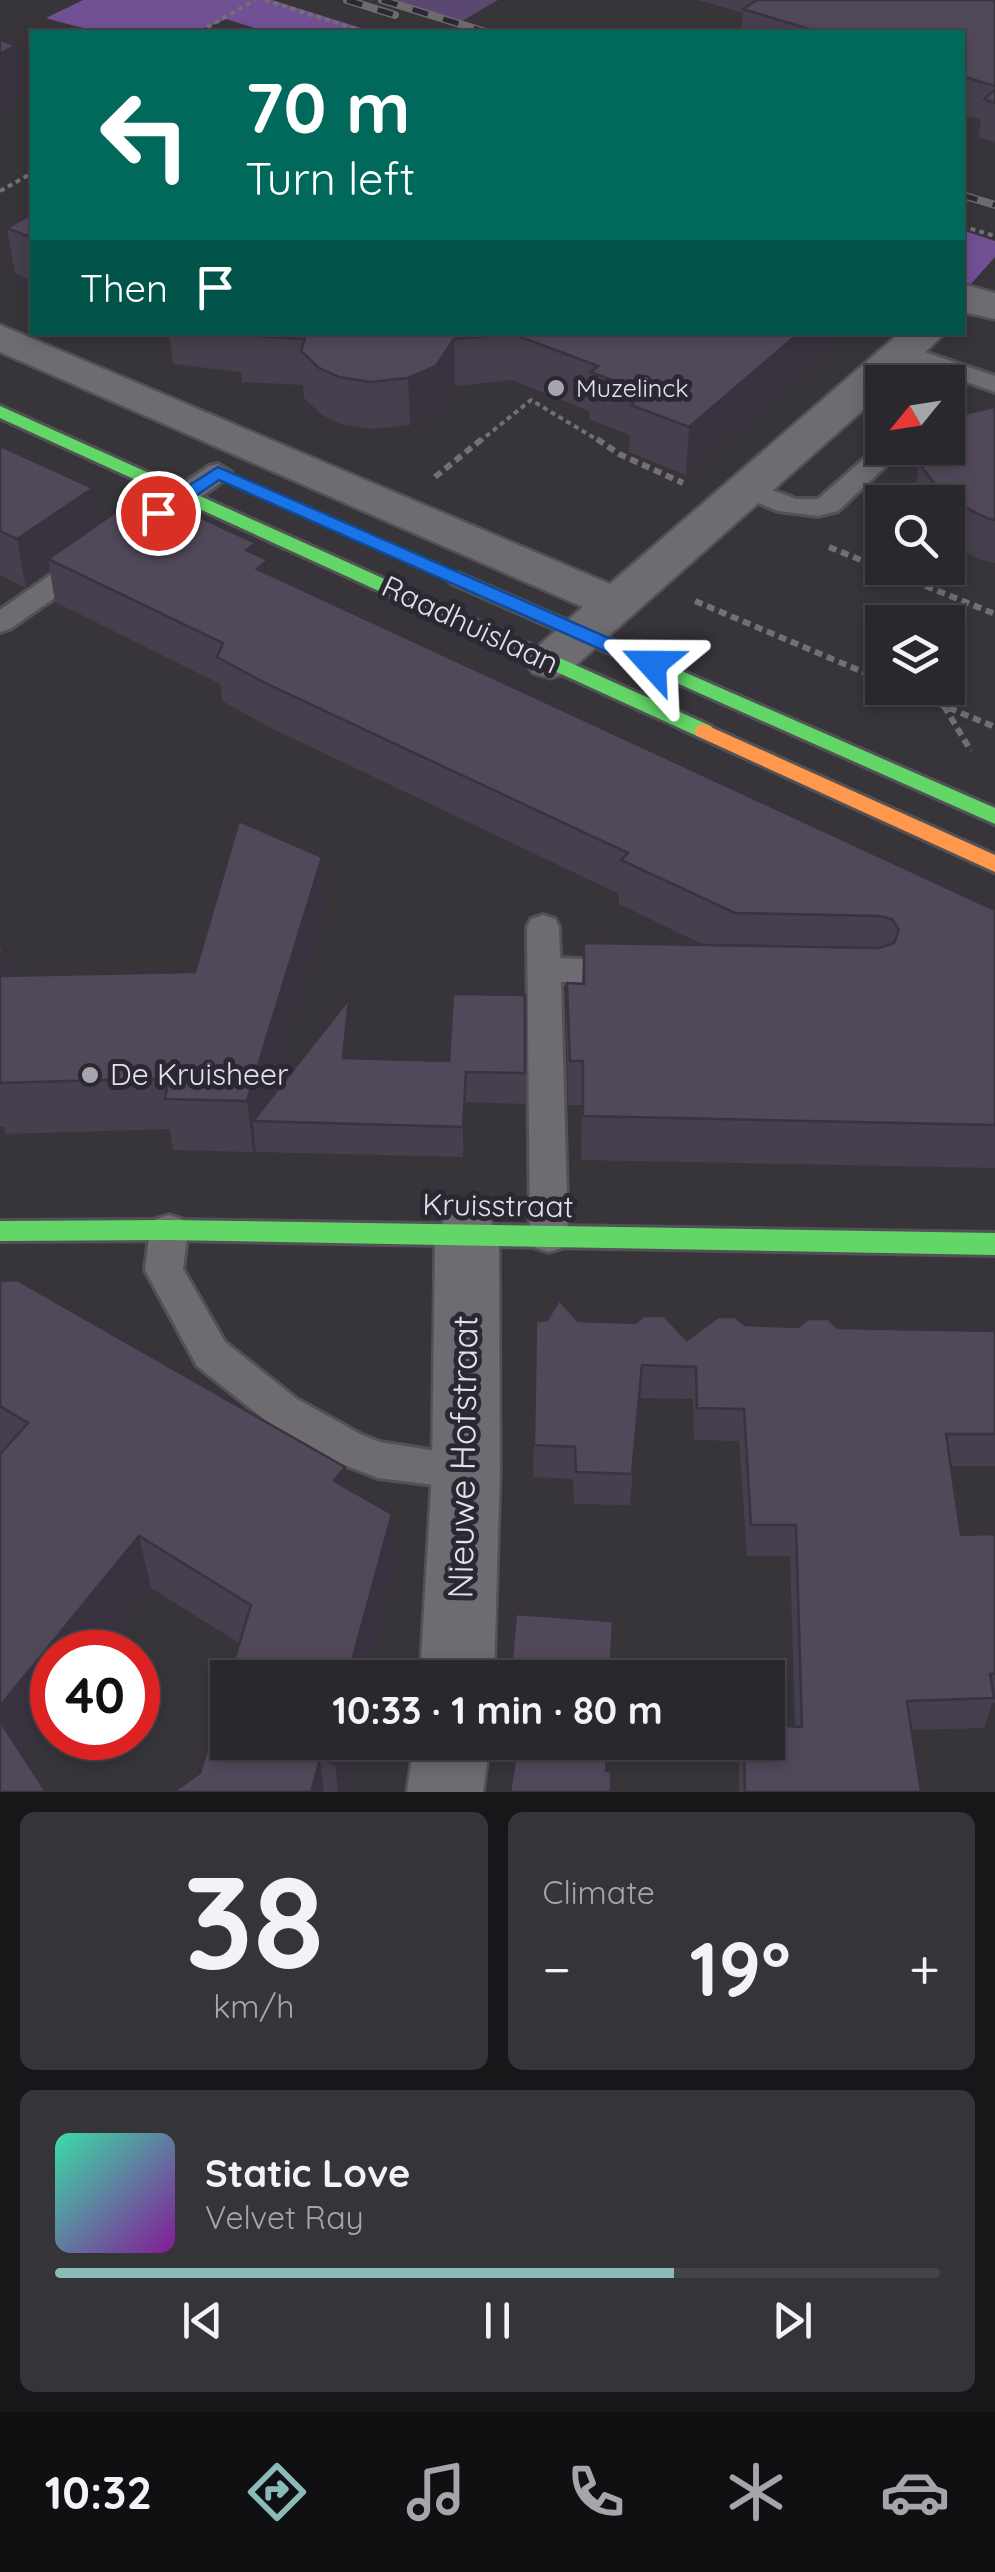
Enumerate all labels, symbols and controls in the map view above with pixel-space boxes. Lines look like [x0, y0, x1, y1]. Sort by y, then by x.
text: 70 m [245, 63, 411, 151]
icon: left [80, 70, 210, 200]
text: Turn left [245, 150, 415, 206]
icon: arrive [188, 260, 243, 315]
text: Then [80, 264, 168, 312]
north arrow [865, 365, 965, 465]
map controls [865, 365, 965, 705]
place label: Muzelinck [576, 372, 689, 403]
marker: Muzelinck [545, 377, 567, 399]
pin [116, 471, 201, 556]
button: search [865, 485, 965, 585]
icon: arrive [131, 486, 186, 541]
street label: Raadhuislaan [376, 567, 565, 682]
button: layers [865, 605, 965, 705]
position arrow [600, 612, 704, 716]
place label: De Kruisheer [110, 1055, 289, 1093]
marker: De Kruisheer [79, 1064, 101, 1086]
street label: Kruisstraat [422, 1185, 574, 1225]
street label: Nieuwe Hofstraat [438, 1315, 486, 1599]
speed limit sign: 40 [30, 1630, 160, 1760]
text: 10:33 · 1 min · 80 m [332, 1686, 663, 1734]
text: 38 [183, 1839, 324, 2002]
text: Climate [543, 1872, 655, 1912]
text: 19° [689, 1921, 791, 2015]
text: − [543, 1934, 571, 2003]
text: + [909, 1934, 940, 2003]
text: km/h [213, 1986, 294, 2026]
text: Static Love [205, 2149, 410, 2197]
text: Velvet Ray [205, 2197, 364, 2237]
icon: previous [175, 2293, 230, 2348]
icon: pause [470, 2293, 525, 2348]
icon: next [765, 2293, 820, 2348]
icon: directions [242, 2457, 312, 2527]
icon: music [401, 2457, 471, 2527]
icon: phone [561, 2457, 631, 2527]
icon: climate [721, 2457, 791, 2527]
icon: car [880, 2457, 950, 2527]
text: 10:32 [45, 2464, 152, 2520]

